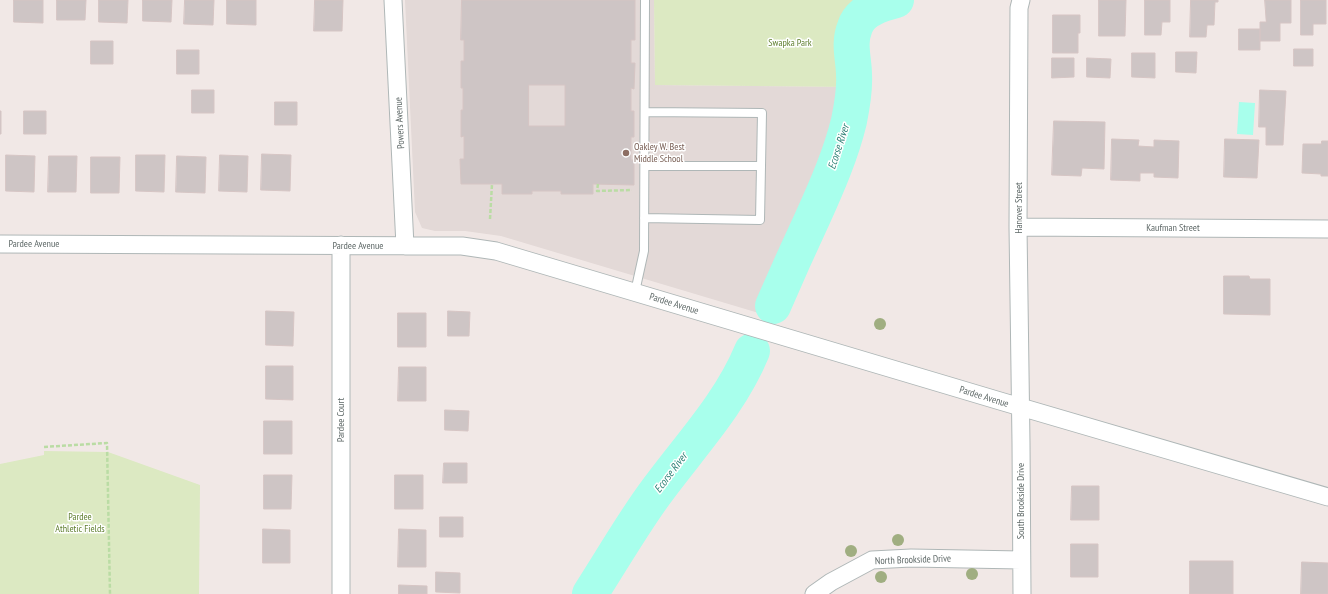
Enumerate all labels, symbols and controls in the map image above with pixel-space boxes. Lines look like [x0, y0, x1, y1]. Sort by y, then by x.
park label: Swapka Park [768, 37, 812, 49]
street label: Powers Avenue [393, 97, 407, 149]
water label: Ecorse River [826, 123, 852, 171]
place label: Oakley W. Best Middle School [634, 141, 685, 164]
marker: Oakley W. Best Middle School [621, 148, 631, 158]
street label: Hanover Street [1013, 182, 1025, 234]
street label: Kaufman Street [1146, 222, 1200, 234]
street label: Pardee Avenue [9, 238, 59, 250]
street label: Pardee Avenue [333, 240, 383, 252]
street label: Pardee Avenue [648, 291, 700, 317]
street label: Pardee Avenue [958, 384, 1010, 410]
street label: Pardee Court [335, 398, 347, 442]
water label: Ecorse River [652, 451, 690, 495]
street label: South Brookside Drive [1015, 463, 1027, 539]
park label: Pardee Athletic Fields [55, 511, 105, 534]
street label: North Brookside Drive [875, 553, 951, 567]

